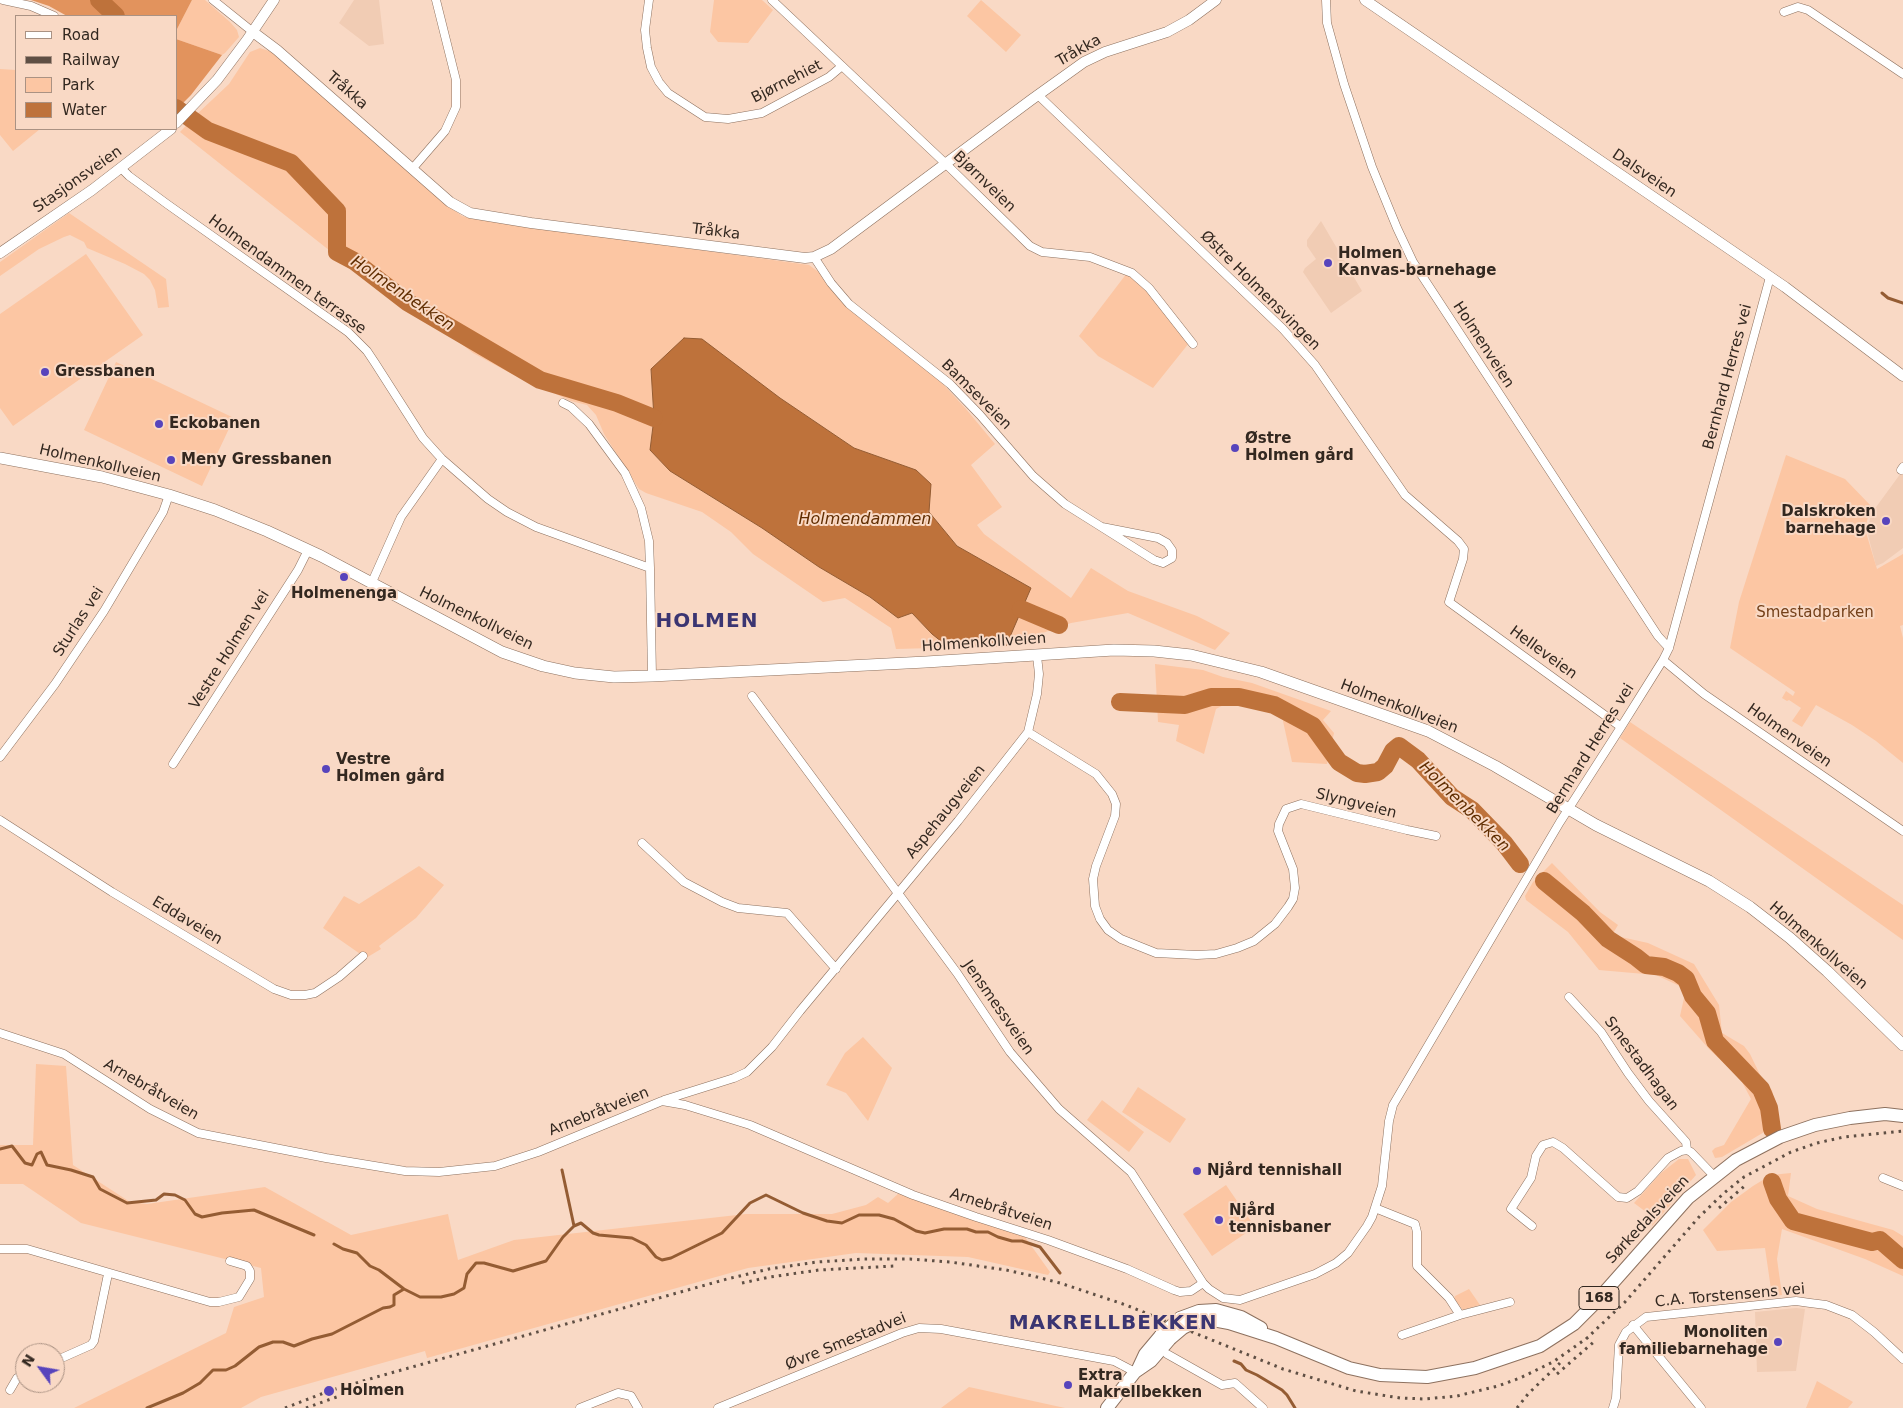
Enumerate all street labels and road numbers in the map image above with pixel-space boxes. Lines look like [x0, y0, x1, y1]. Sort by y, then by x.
street label: Tråkka [1053, 31, 1105, 71]
street label: Bjørnehiet [749, 56, 825, 108]
street label: Tråkka [323, 68, 371, 114]
street label: Stasjonsveien [30, 143, 126, 217]
street label: Dalsveien [1608, 146, 1680, 202]
street label: Bjørnveien [949, 148, 1019, 216]
street label: Holmendammen terrasse [205, 212, 369, 338]
street label: Tråkka [691, 220, 741, 244]
street label: Østre Holmensvingen [1196, 227, 1324, 355]
street label: Holmenveien [1448, 299, 1518, 391]
street label: Bernhard Herres vei [1700, 302, 1756, 452]
street label: Bamseveien [937, 356, 1015, 434]
street label: Holmenkollveien [37, 441, 163, 487]
street label: Sturlas vei [50, 584, 108, 660]
street label: Holmenkollveien [416, 584, 536, 654]
street label: Vestre Holmen vei [186, 587, 274, 713]
street label: Helleveien [1506, 622, 1580, 684]
street label: Holmenkollveien [921, 630, 1047, 656]
street label: Holmenkollveien [1338, 676, 1460, 738]
street label: Bernhard Herres vei [1544, 681, 1638, 817]
street label: Holmenveien [1743, 700, 1835, 772]
street label: Aspehaugveien [903, 761, 989, 863]
street label: Slyngveien [1314, 785, 1398, 823]
street label: Eddaveien [149, 893, 225, 949]
street label: Holmenkollveien [1765, 898, 1871, 994]
street label: Jensmessveien [959, 957, 1037, 1059]
street label: Smestadhagan [1600, 1014, 1682, 1114]
street label: Arnebråtveien [100, 1056, 202, 1124]
street label: Arnebråtveien [546, 1084, 652, 1140]
street label: Sørkedalsveien [1603, 1172, 1693, 1268]
street label: Arnebråtveien [947, 1185, 1055, 1235]
street label: C.A. Torstensens vei [1654, 1280, 1806, 1312]
road number: 168 [1579, 1286, 1619, 1310]
street label: Øvre Smestadvei [783, 1310, 909, 1374]

